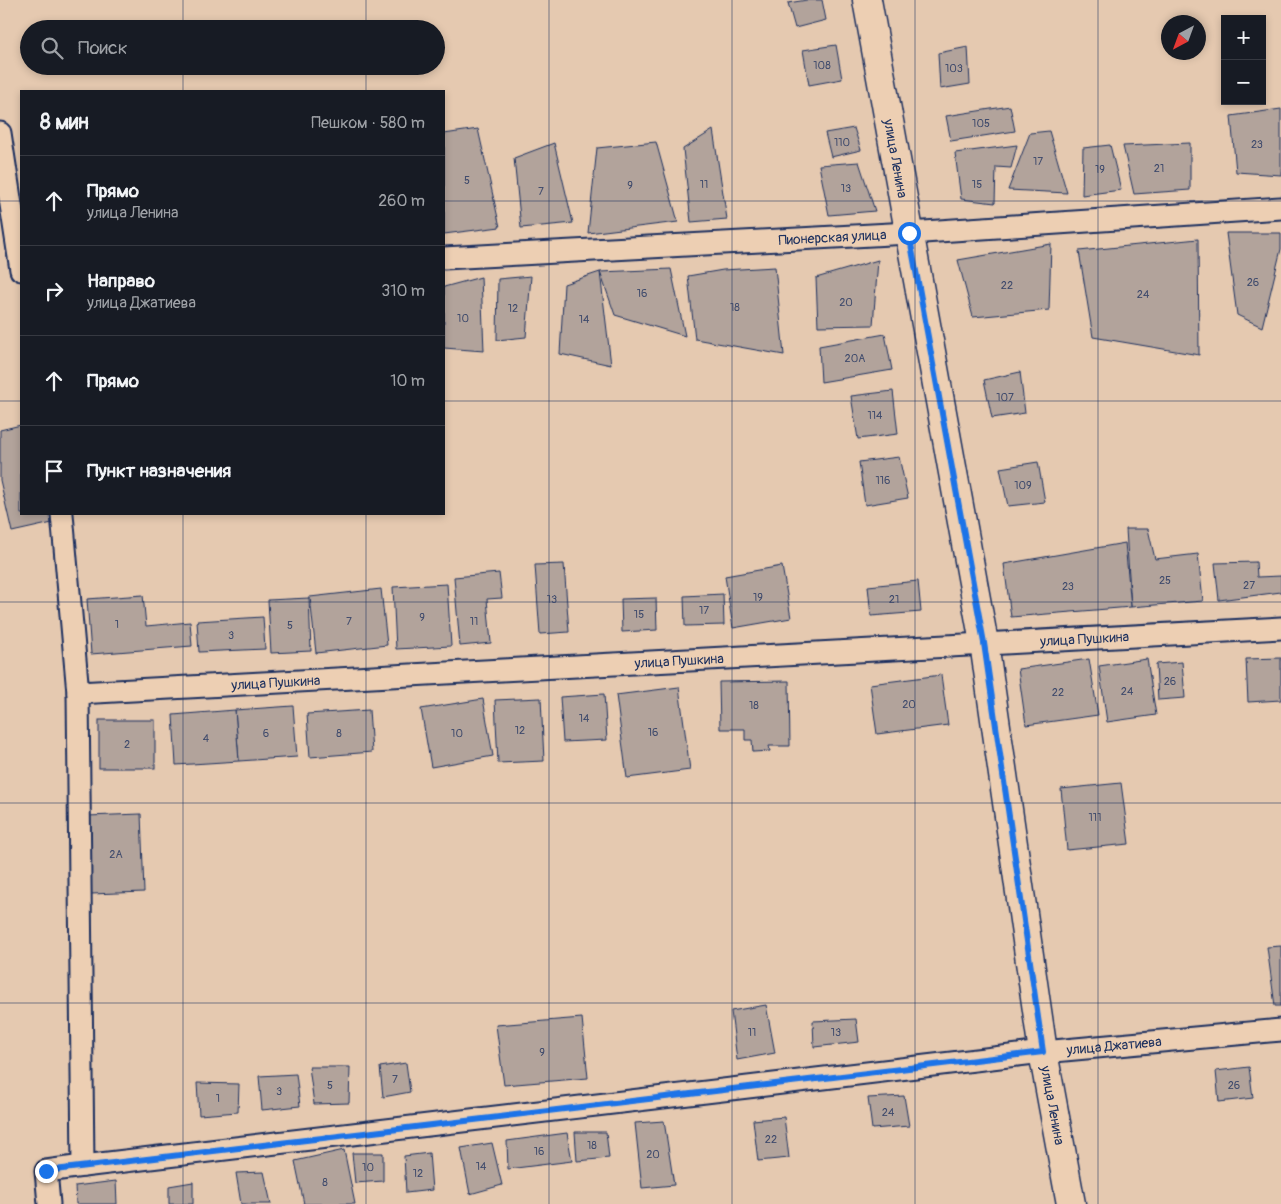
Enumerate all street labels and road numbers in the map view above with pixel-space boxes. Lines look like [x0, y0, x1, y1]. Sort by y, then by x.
street label: улица Ленина [880, 117, 911, 199]
street label: Пионерская улица [778, 226, 887, 249]
street label: улица Пушкина [1039, 628, 1130, 650]
street label: улица Пушкина [633, 650, 724, 672]
street label: улица Пушкина [230, 672, 321, 694]
street label: улица Джатиева [1065, 1033, 1162, 1059]
street label: улица Ленина [1037, 1064, 1068, 1146]

